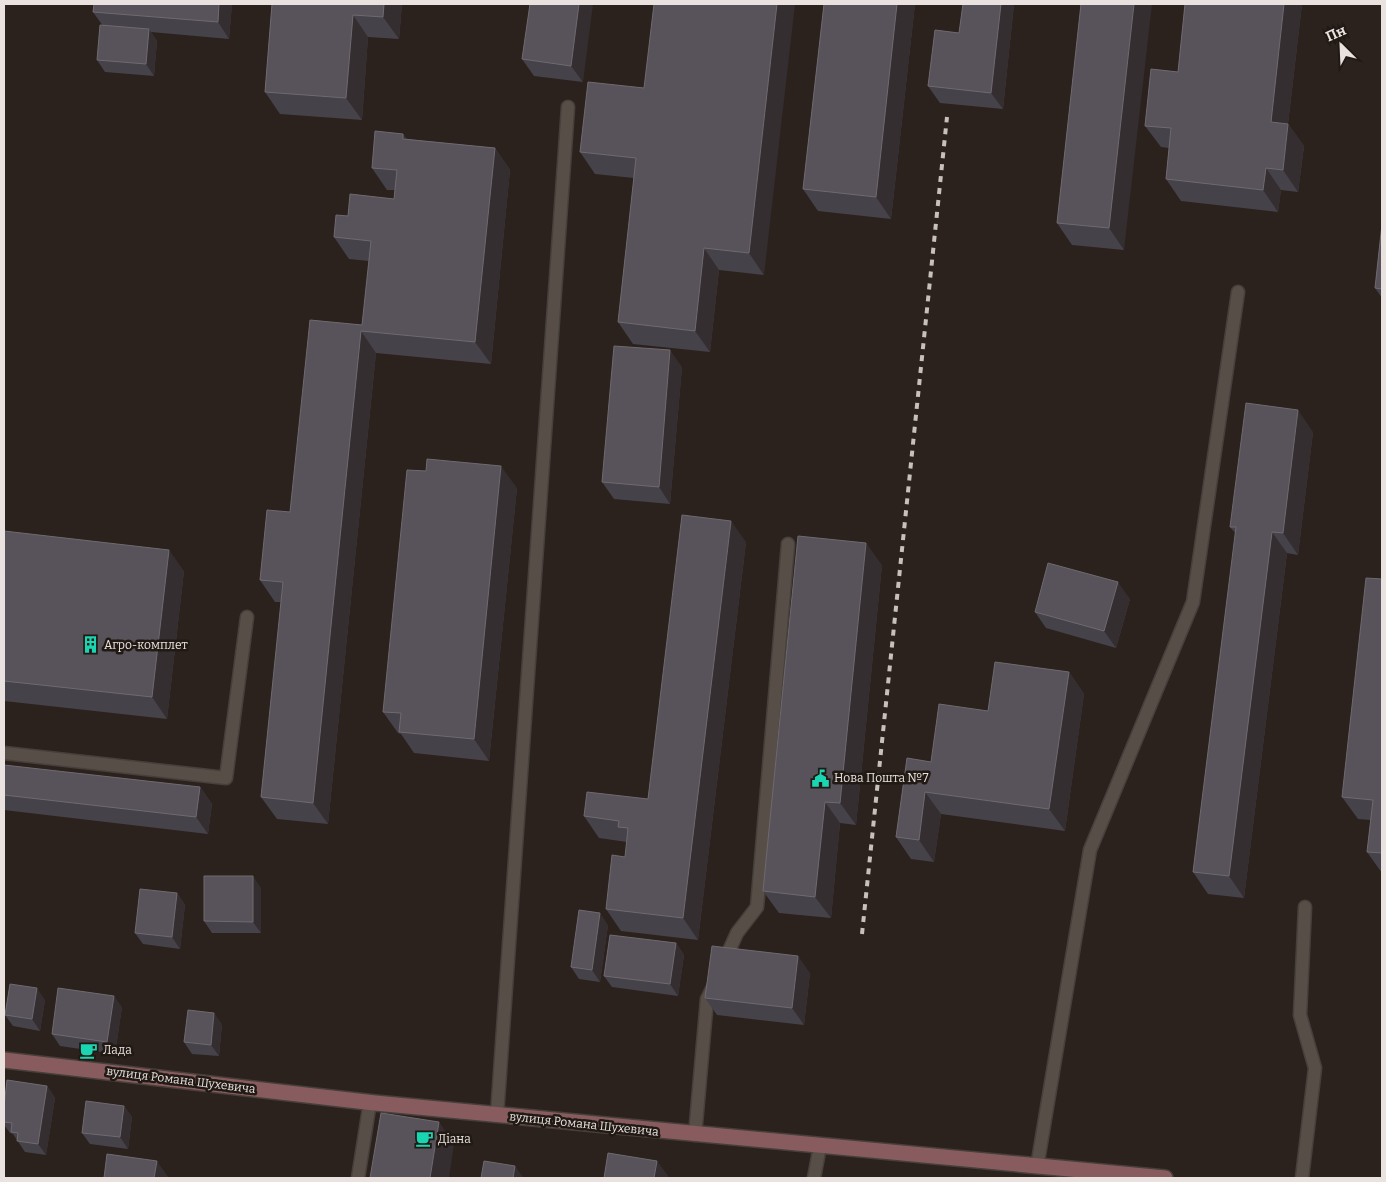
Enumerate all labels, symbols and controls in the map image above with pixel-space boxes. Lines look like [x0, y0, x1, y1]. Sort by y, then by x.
north arrow [1316, 20, 1366, 70]
text: Пн [1323, 22, 1349, 45]
building icon: Агро-комплет [80, 635, 100, 655]
place label: Агро-комплет [104, 638, 188, 652]
public building icon: Нова Пошта №7 [810, 768, 830, 788]
place label: Нова Пошта №7 [834, 771, 929, 785]
cafe icon: Лада [79, 1040, 99, 1060]
place label: Лада [103, 1043, 132, 1057]
street label: вулиця Романа Шухевича [106, 1064, 257, 1096]
street label: вулиця Романа Шухевича [509, 1109, 660, 1139]
cafe icon: Діана [414, 1129, 434, 1149]
place label: Діана [438, 1132, 471, 1146]

